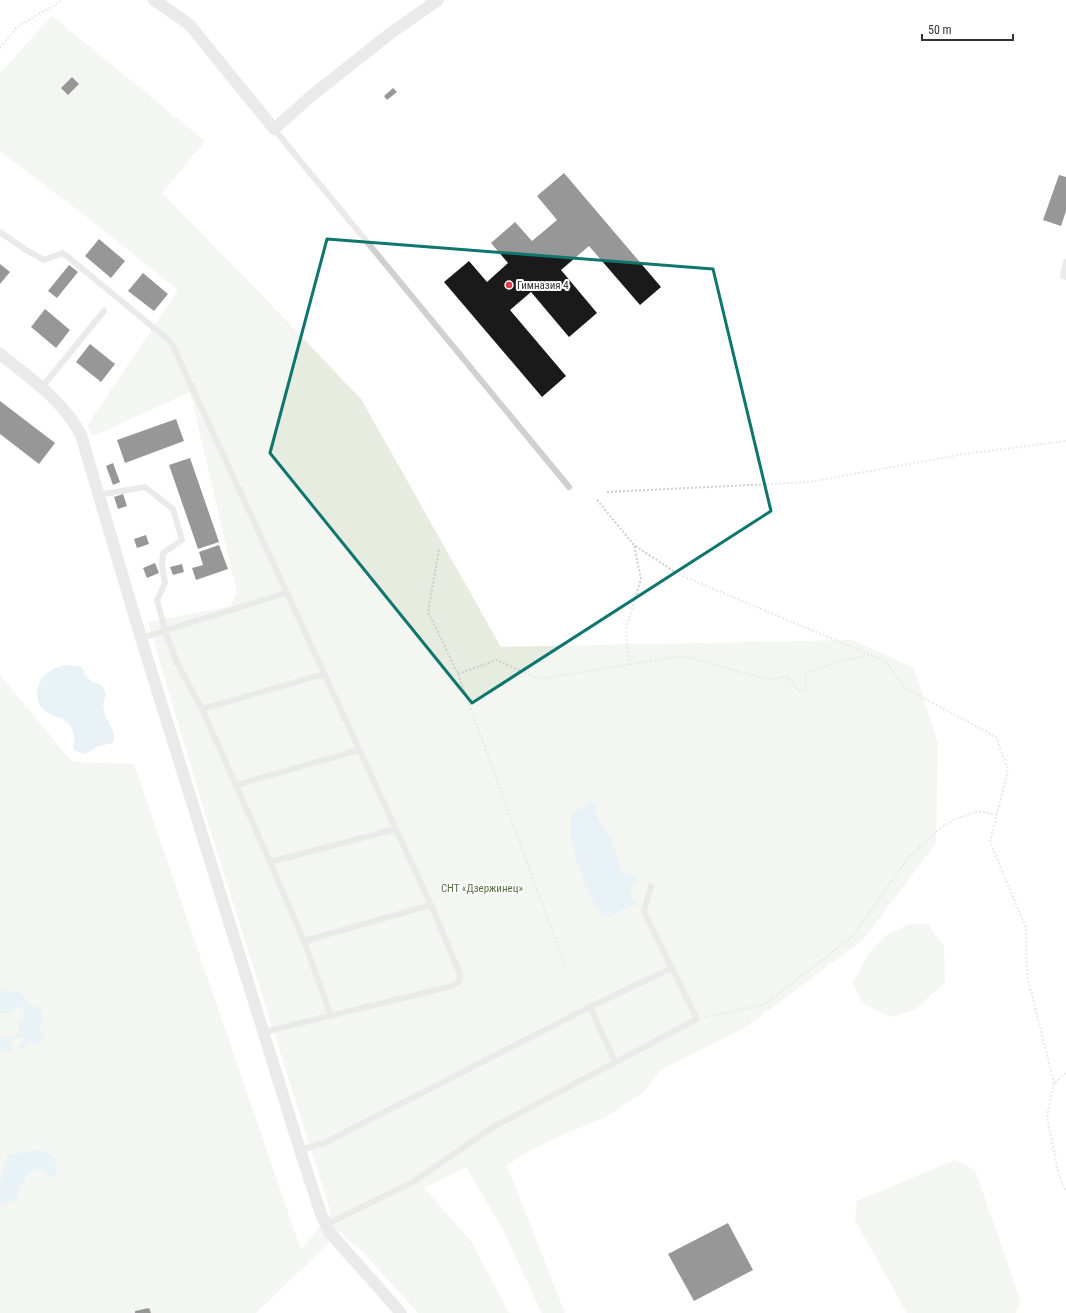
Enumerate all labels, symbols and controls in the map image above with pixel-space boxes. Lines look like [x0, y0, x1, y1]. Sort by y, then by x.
scale bar [922, 16, 1013, 42]
text: 50 m [928, 23, 952, 37]
place label: Гимназия 4 [517, 279, 569, 292]
marker: Гимназия 4 [504, 280, 514, 290]
park label: СНТ «Дзержинец» [441, 882, 524, 895]

